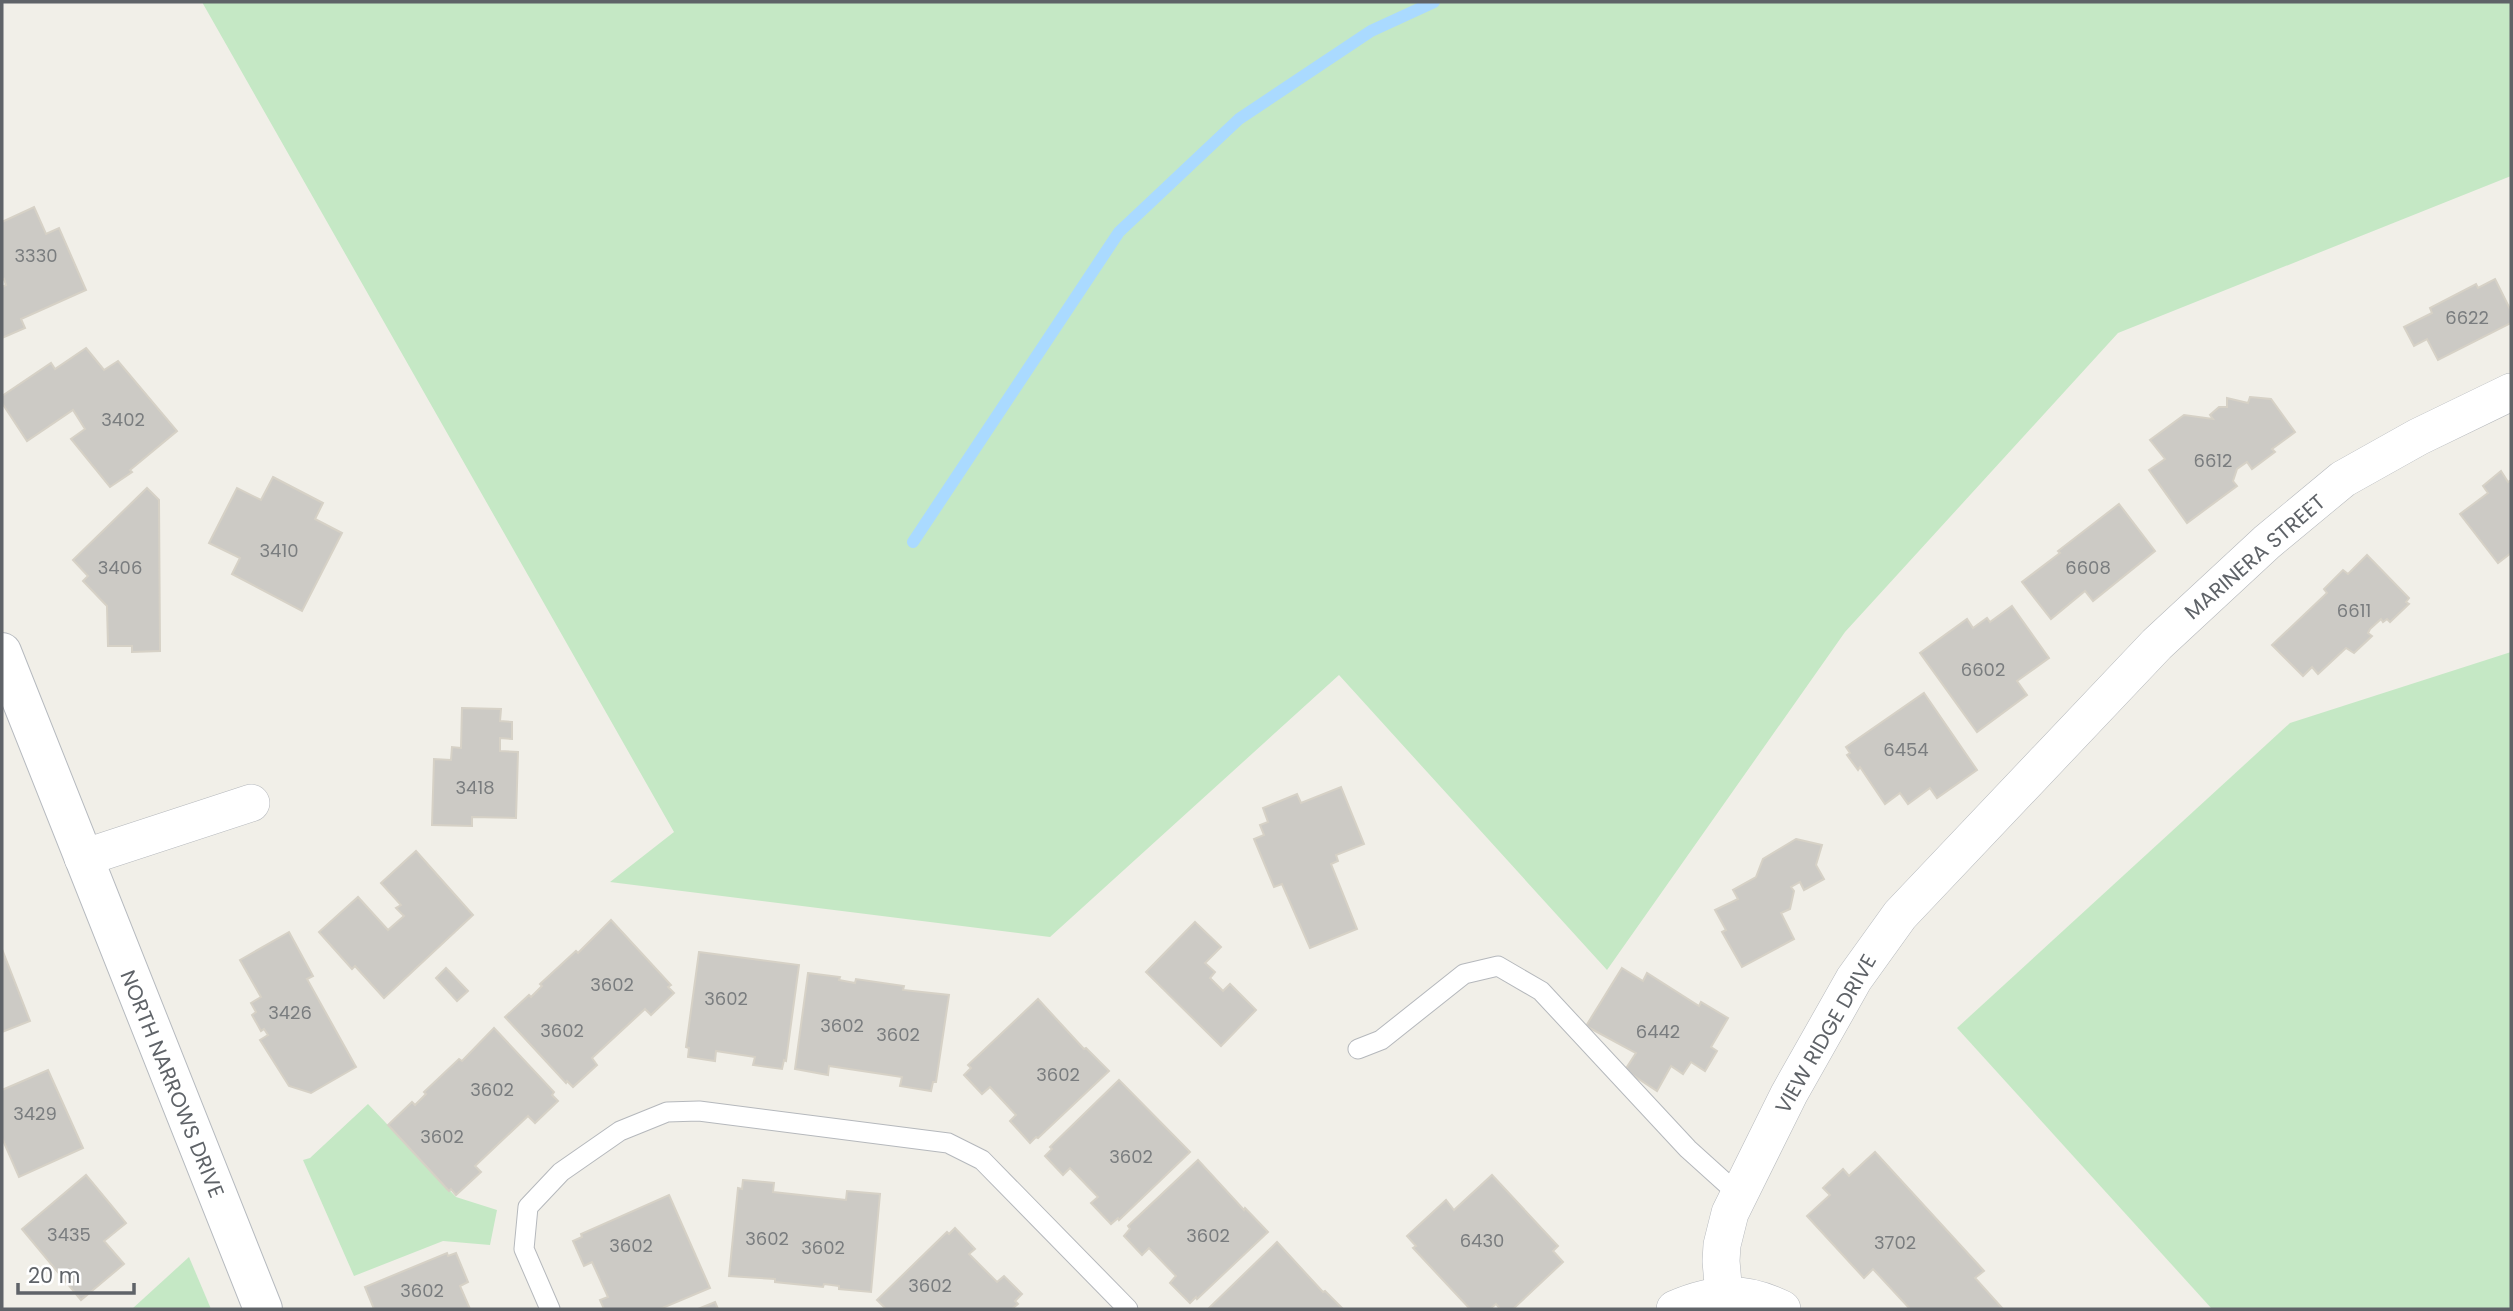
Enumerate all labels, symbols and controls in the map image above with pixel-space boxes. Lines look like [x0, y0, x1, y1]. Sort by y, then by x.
house number: 3330 [14, 243, 58, 268]
house number: 6622 [2445, 305, 2489, 330]
house number: 3402 [101, 407, 145, 432]
house number: 6612 [2194, 448, 2232, 473]
street label: MARINERA STREET [2178, 487, 2331, 626]
house number: 3410 [260, 538, 299, 563]
house number: 3406 [98, 555, 142, 580]
house number: 6608 [2065, 555, 2111, 580]
house number: 6611 [2337, 598, 2371, 623]
house number: 6602 [1961, 657, 2005, 682]
house number: 6454 [1883, 737, 1929, 762]
house number: 3418 [455, 775, 495, 800]
street label: VIEW RIDGE DRIVE [1768, 949, 1883, 1119]
street label: NORTH NARROWS DRIVE [114, 966, 231, 1202]
house number: 3602 [590, 972, 634, 997]
house number: 3602 [704, 986, 748, 1011]
house number: 3426 [268, 1000, 312, 1025]
house number: 3602 [820, 1013, 864, 1038]
house number: 3602 [540, 1018, 584, 1043]
house number: 6442 [1636, 1019, 1680, 1044]
house number: 3602 [876, 1022, 920, 1047]
house number: 3602 [1036, 1062, 1080, 1087]
house number: 3602 [470, 1077, 514, 1102]
house number: 3429 [13, 1101, 57, 1126]
house number: 3602 [420, 1124, 464, 1149]
house number: 3602 [1109, 1144, 1153, 1169]
house number: 3435 [47, 1222, 91, 1247]
house number: 3602 [1186, 1223, 1230, 1248]
house number: 3602 [745, 1226, 789, 1251]
house number: 6430 [1460, 1228, 1504, 1253]
house number: 3702 [1874, 1230, 1916, 1255]
house number: 3602 [609, 1233, 653, 1258]
house number: 3602 [801, 1235, 845, 1260]
scale bar [18, 1252, 133, 1296]
text: 20 m [28, 1261, 81, 1290]
house number: 3602 [908, 1273, 952, 1298]
house number: 3602 [400, 1278, 444, 1303]

